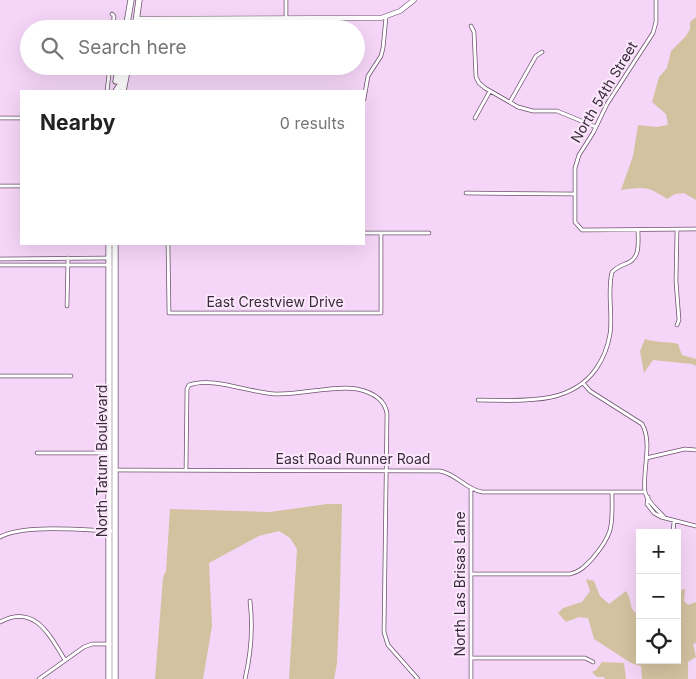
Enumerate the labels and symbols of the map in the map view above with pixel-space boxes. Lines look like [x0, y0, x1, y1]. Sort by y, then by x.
street label: North 54th Street [567, 38, 641, 145]
street label: East Crestview Drive [206, 293, 344, 310]
street label: North Tatum Boulevard [93, 385, 110, 537]
street label: East Road Runner Road [276, 450, 430, 467]
street label: North Las Brisas Lane [451, 511, 468, 657]

